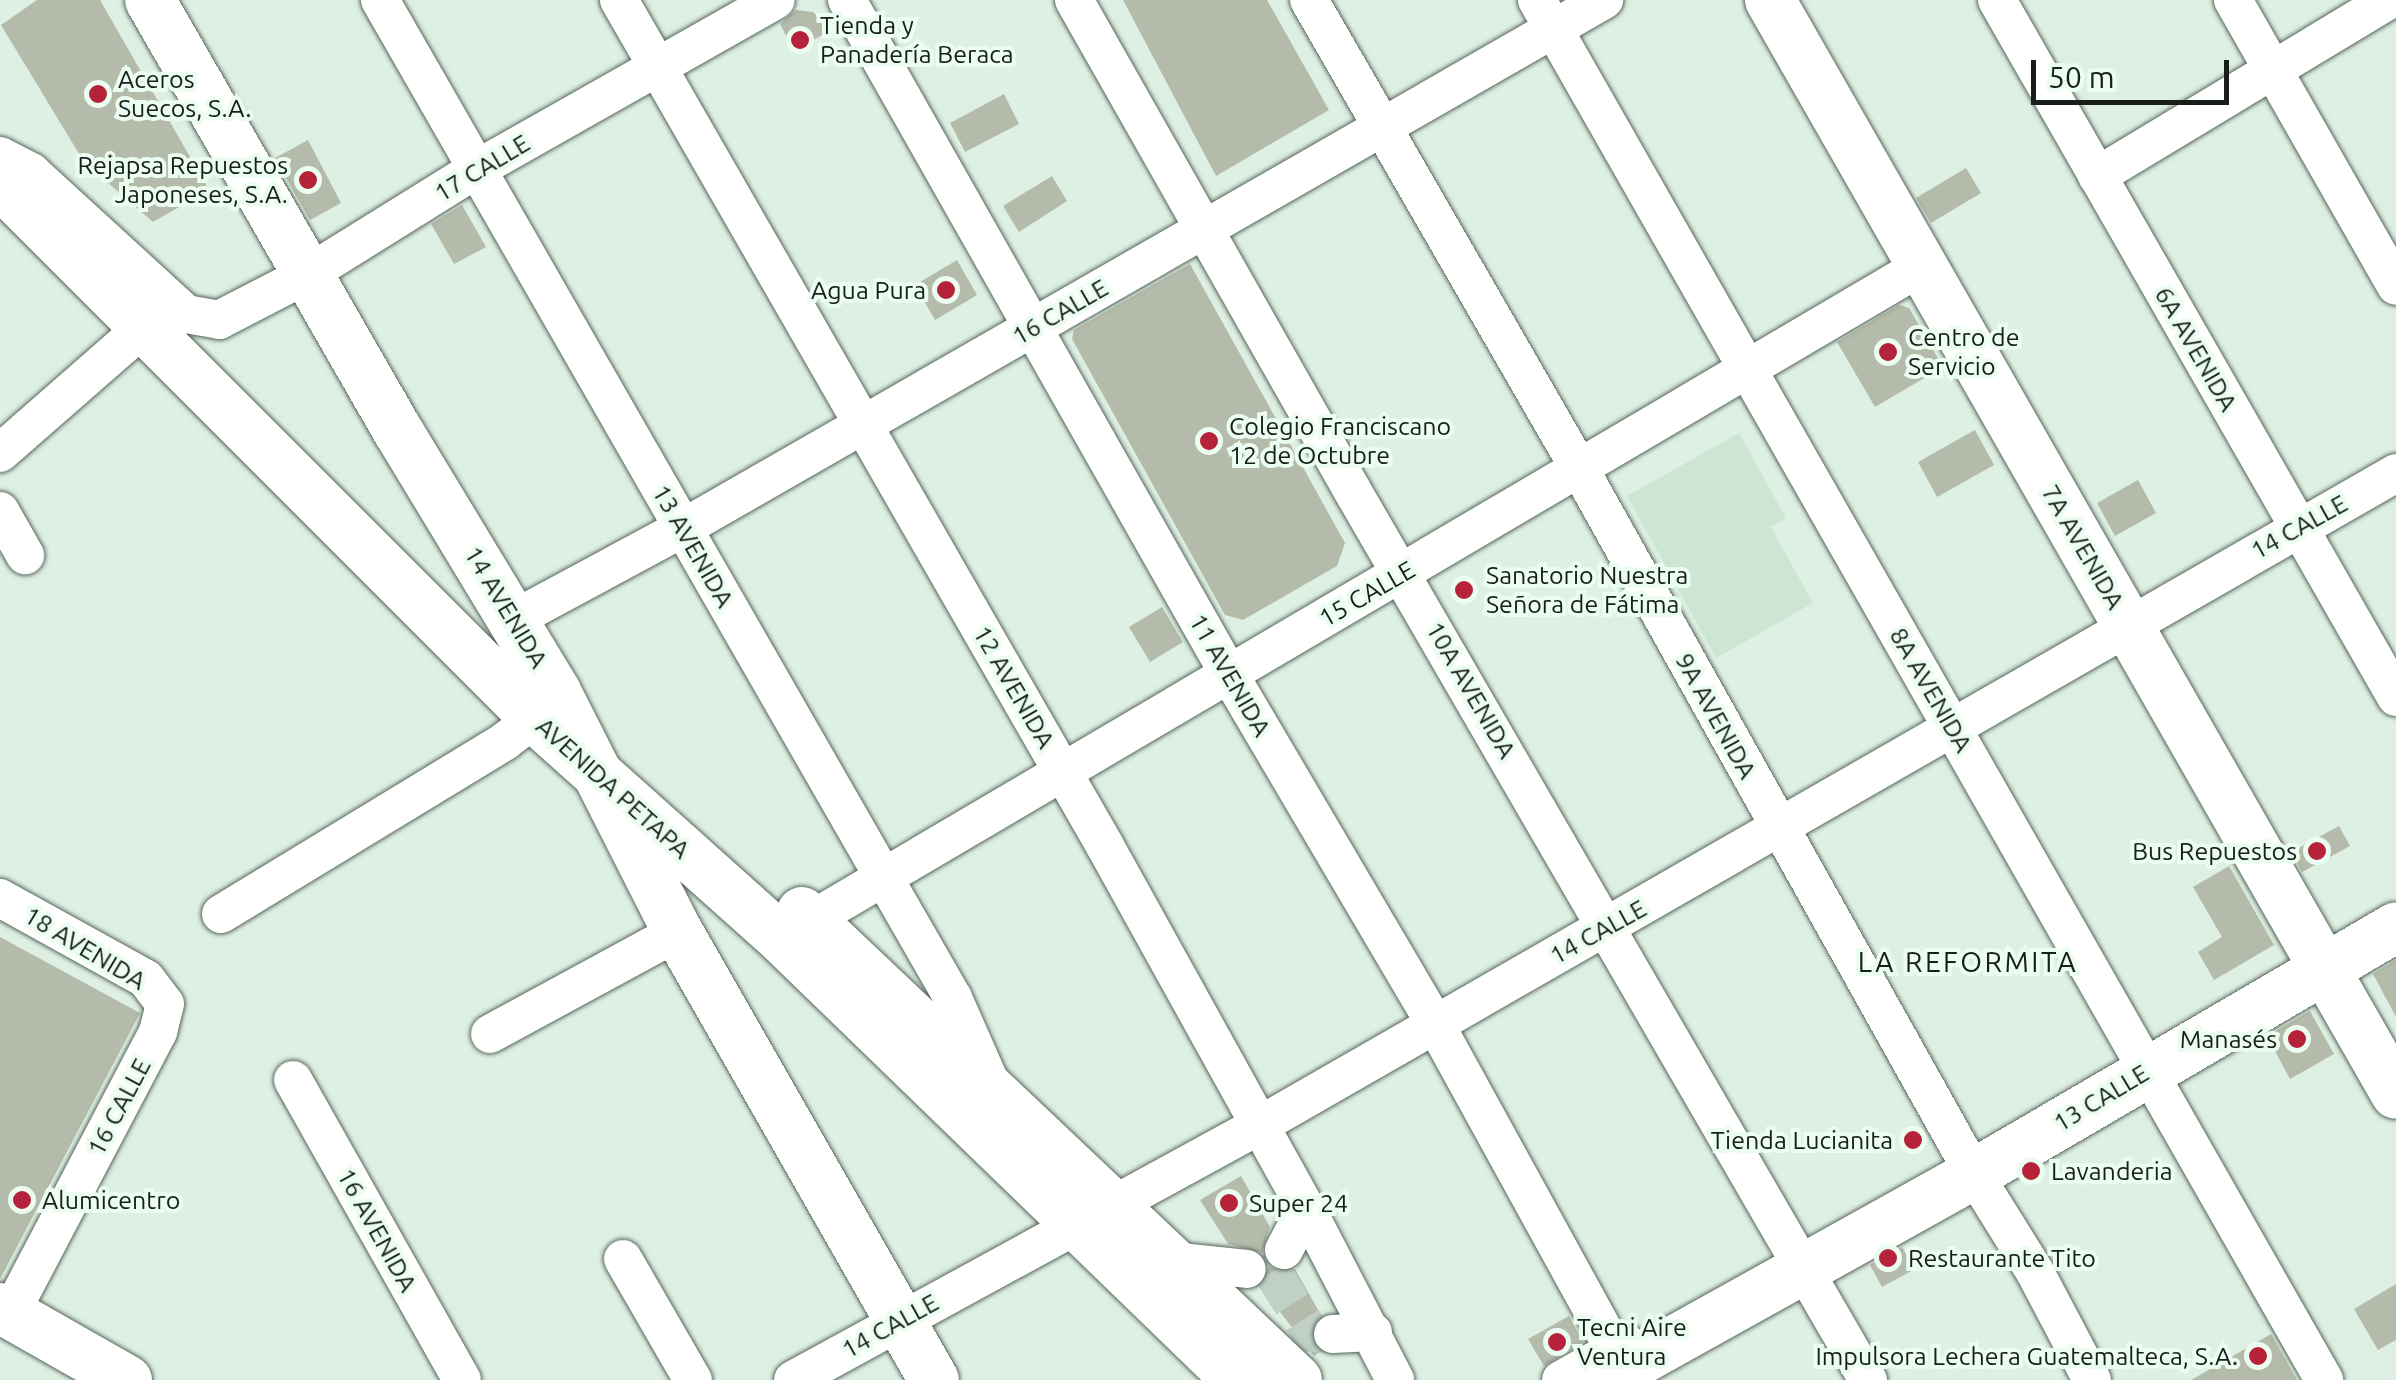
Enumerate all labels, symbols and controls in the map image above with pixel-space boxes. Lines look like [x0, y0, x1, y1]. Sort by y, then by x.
place label: Tienda y Panadería Beraca [820, 11, 1014, 70]
marker: Tienda y Panadería Beraca [789, 29, 811, 51]
scale bar [2036, 40, 2234, 102]
text: 50 m [2048, 60, 2115, 94]
place label: Aceros Suecos, S.A. [118, 65, 251, 124]
marker: Aceros Suecos, S.A. [87, 83, 109, 105]
street label: 17 CALLE [429, 128, 535, 208]
place label: Rejapsa Repuestos Japoneses, S.A. [78, 151, 288, 210]
marker: Rejapsa Repuestos Japoneses, S.A. [297, 169, 319, 191]
street label: 16 CALLE [1007, 273, 1113, 351]
place label: Agua Pura [811, 275, 926, 305]
marker: Agua Pura [935, 279, 957, 301]
street label: 6A AVENIDA [2148, 281, 2244, 417]
place label: Centro de Servicio [1908, 323, 2019, 382]
marker: Centro de Servicio [1877, 341, 1899, 363]
place label: Colegio Franciscano 12 de Octubre [1229, 412, 1451, 471]
marker: Colegio Franciscano 12 de Octubre [1198, 430, 1220, 452]
street label: 13 AVENIDA [646, 479, 740, 613]
street label: 7A AVENIDA [2035, 479, 2131, 615]
street label: 14 CALLE [2246, 488, 2352, 566]
street label: 14 AVENIDA [458, 541, 554, 673]
street label: 15 CALLE [1314, 555, 1420, 633]
place label: Sanatorio Nuestra Señora de Fátima [1486, 561, 1688, 620]
marker: Sanatorio Nuestra Señora de Fátima [1451, 577, 1477, 603]
street label: 11 AVENIDA [1183, 608, 1277, 742]
street label: 10A AVENIDA [1420, 616, 1522, 764]
street label: 12 AVENIDA [967, 620, 1061, 754]
street label: 8A AVENIDA [1883, 622, 1979, 758]
street label: 9A AVENIDA [1669, 648, 1763, 784]
street label: AVENIDA PETAPA [530, 711, 696, 865]
place label: Bus Repuestos [2132, 836, 2297, 866]
marker: Bus Repuestos [2306, 840, 2328, 862]
street label: 14 CALLE [1545, 893, 1651, 971]
street label: 18 AVENIDA [19, 900, 151, 996]
district label: LA REFORMITA [1858, 945, 2078, 979]
place label: Manasés [2180, 1024, 2277, 1054]
marker: Manasés [2286, 1028, 2308, 1050]
street label: 16 CALLE [81, 1053, 157, 1161]
street label: 13 CALLE [2048, 1058, 2154, 1138]
place label: Tienda Lucianita [1711, 1125, 1893, 1155]
marker: Tienda Lucianita [1902, 1129, 1924, 1151]
place label: Lavanderia [2051, 1156, 2173, 1186]
marker: Lavanderia [2020, 1160, 2042, 1182]
street label: 16 AVENIDA [331, 1163, 423, 1297]
place label: Alumicentro [42, 1185, 180, 1215]
place label: Super 24 [1249, 1188, 1348, 1218]
marker: Alumicentro [11, 1189, 33, 1211]
marker: Super 24 [1218, 1192, 1240, 1214]
place label: Restaurante Tito [1908, 1243, 2096, 1273]
marker: Restaurante Tito [1877, 1247, 1899, 1269]
street label: 14 CALLE [837, 1287, 943, 1365]
place label: Tecni Aire Ventura [1577, 1313, 1687, 1372]
marker: Tecni Aire Ventura [1546, 1331, 1568, 1353]
place label: Impulsora Lechera Guatemalteca, S.A. [1815, 1341, 2238, 1371]
marker: Impulsora Lechera Guatemalteca, S.A. [2247, 1345, 2269, 1367]

